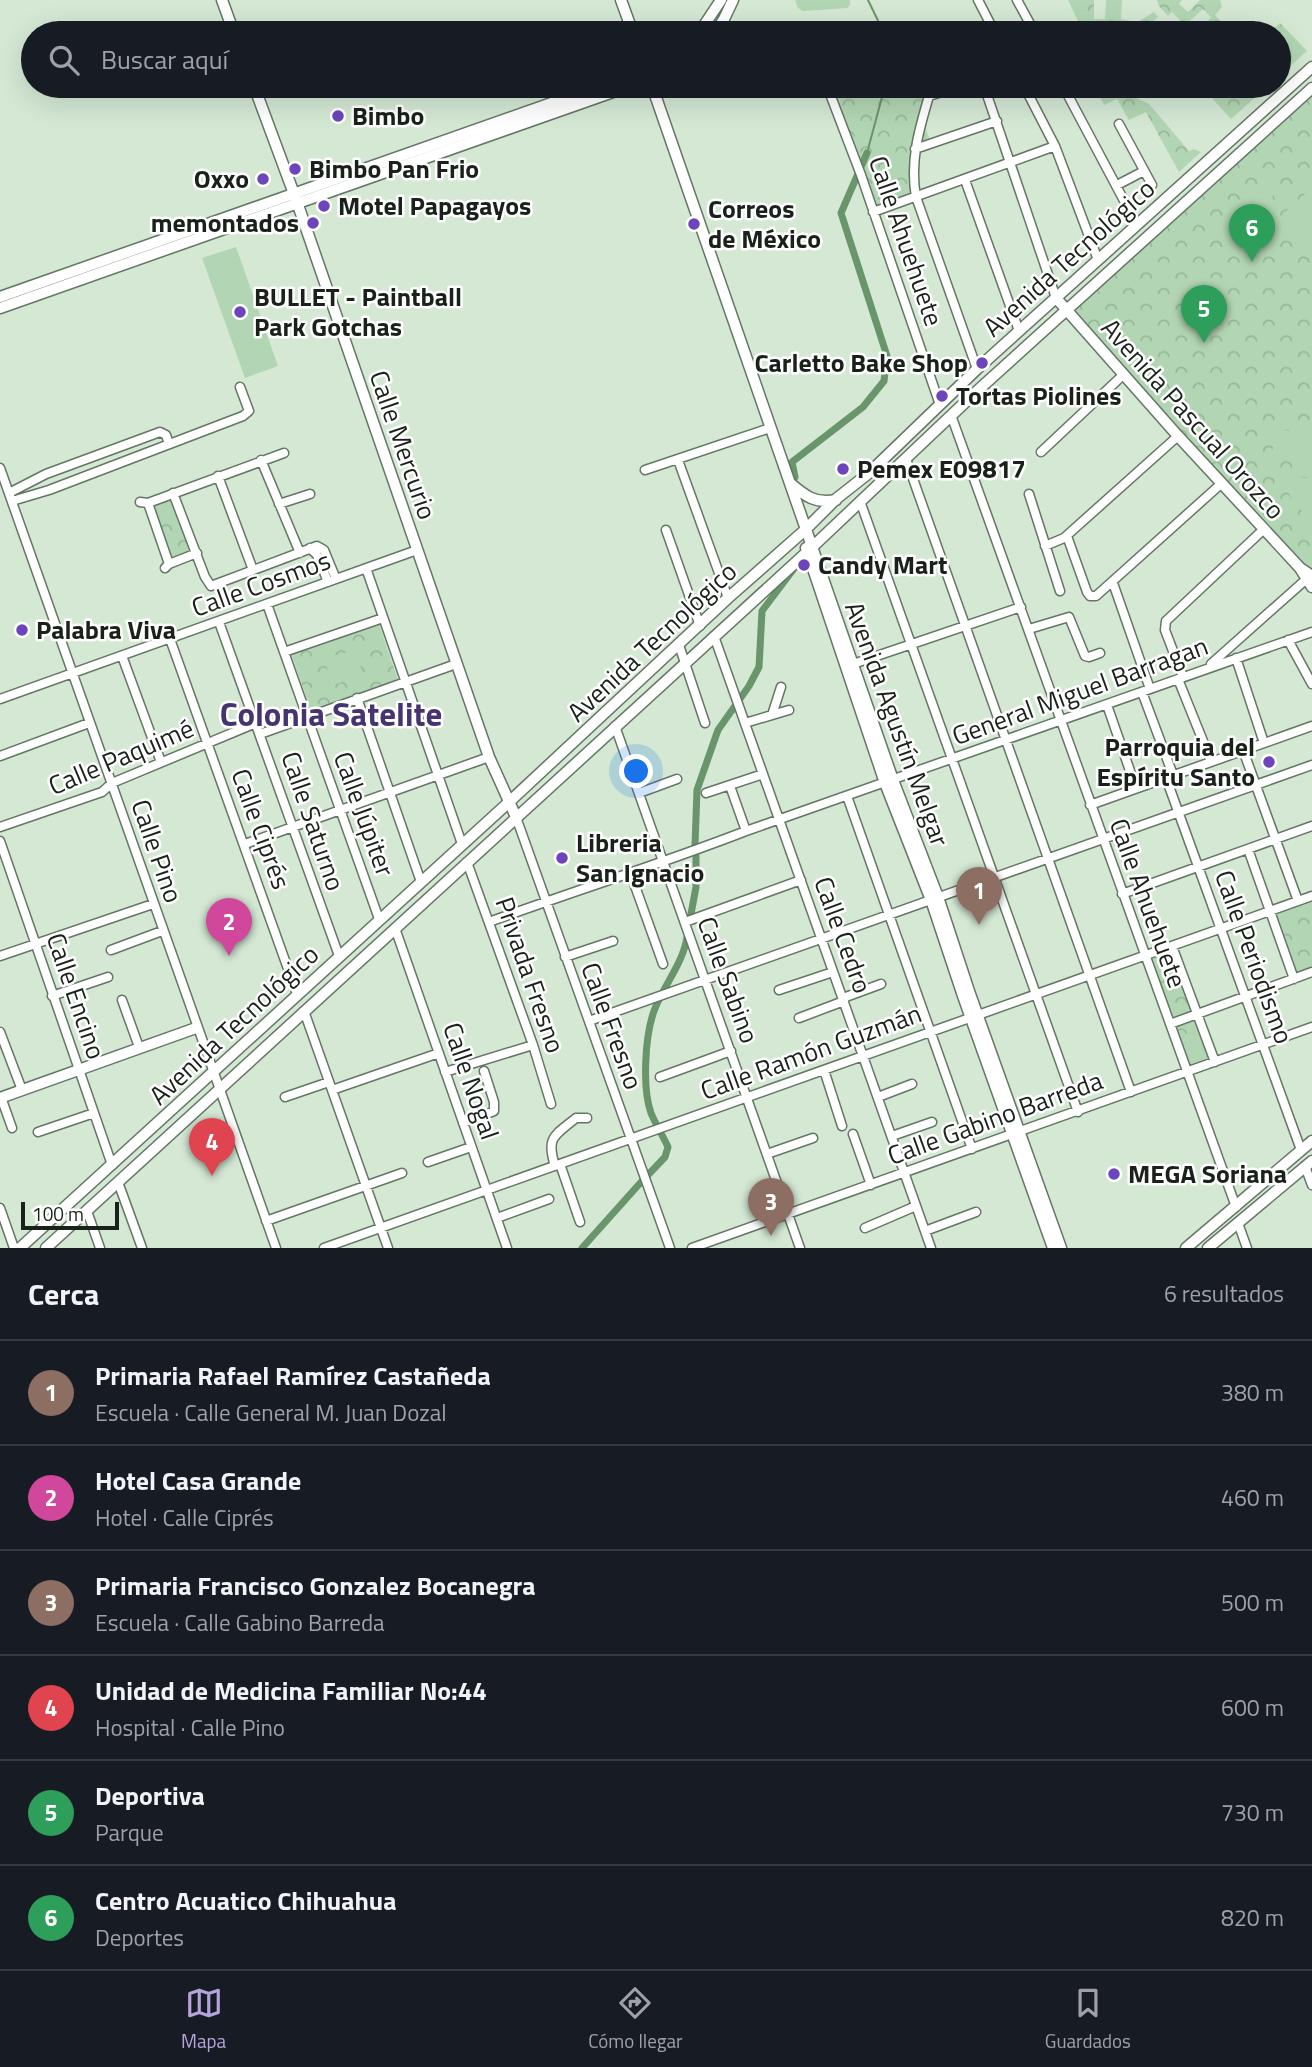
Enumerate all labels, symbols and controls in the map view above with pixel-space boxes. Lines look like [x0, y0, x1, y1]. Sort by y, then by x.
search box [21, 21, 1291, 98]
text: Buscar aquí [101, 40, 228, 79]
icon: search [45, 41, 83, 79]
place label: Bimbo [352, 96, 424, 135]
marker: Bimbo [330, 108, 346, 124]
place label: Bimbo Pan Frio [309, 149, 479, 188]
street label: Calle Ahuehuete [859, 151, 954, 331]
place label: Oxxo [194, 159, 249, 198]
marker: Bimbo Pan Frio [287, 161, 303, 177]
street label: Avenida Tecnológico [974, 170, 1163, 346]
marker: Oxxo [255, 171, 271, 187]
place label: Motel Papagayos [338, 186, 531, 225]
place label: Correos de México [708, 189, 821, 258]
marker: Motel Papagayos [316, 198, 332, 214]
place label: memontados [151, 203, 299, 242]
pin: 6 [1229, 204, 1275, 262]
marker: memontados [305, 215, 321, 231]
marker: Correos de México [686, 216, 702, 232]
place label: BULLET - Paintball Park Gotchas [254, 277, 462, 346]
pin: 5 [1181, 285, 1227, 343]
marker: BULLET - Paintball Park Gotchas [232, 304, 248, 320]
street label: Avenida Pascual Orozco [1092, 309, 1295, 528]
place label: Carletto Bake Shop [754, 343, 968, 382]
marker: Carletto Bake Shop [974, 355, 990, 371]
street label: Calle Mercurio [360, 365, 447, 525]
place label: Tortas Piolines [956, 376, 1122, 415]
marker: Tortas Piolines [934, 388, 950, 404]
place label: Pemex E09817 [857, 449, 1026, 488]
marker: Pemex E09817 [835, 461, 851, 477]
street label: Calle Cosmos [186, 540, 336, 627]
place label: Candy Mart [818, 545, 948, 584]
street label: Avenida Tecnológico [558, 552, 745, 731]
marker: Candy Mart [796, 557, 812, 573]
street label: Avenida Agustín Melgar [835, 596, 960, 852]
place label: Palabra Viva [36, 610, 176, 649]
marker: Palabra Viva [14, 622, 30, 638]
street label: General Miguel Barragan [946, 626, 1213, 755]
district label: Colonia Satelite [220, 689, 442, 739]
street label: Calle Paquimé [42, 708, 199, 805]
place label: Parroquia del Espíritu Santo [1096, 727, 1255, 796]
street label: Calle Saturno [271, 746, 355, 896]
street label: Calle Júpiter [324, 746, 405, 882]
your location [619, 754, 653, 788]
marker: Parroquia del Espíritu Santo [1261, 754, 1277, 770]
street label: Calle Ciprés [222, 763, 301, 894]
street label: Calle Pino [122, 794, 193, 908]
street label: Calle Ahuehuete [1100, 813, 1197, 993]
place label: Libreria San Ignacio [576, 823, 704, 892]
marker: Libreria San Ignacio [554, 850, 570, 866]
street label: Calle Periodismo [1205, 865, 1304, 1049]
pin: 1 [956, 867, 1002, 925]
street label: Calle Cedro [804, 871, 883, 998]
street label: Privada Fresno [486, 892, 575, 1058]
pin: 2 [206, 898, 252, 956]
street label: Calle Sabino [688, 911, 769, 1049]
street label: Calle Encino [37, 928, 116, 1064]
street label: Avenida Tecnológico [140, 935, 327, 1114]
street label: Calle Fresno [571, 957, 654, 1095]
street label: Calle Ramón Guzmán [695, 993, 927, 1110]
street label: Calle Nogal [433, 1017, 510, 1145]
street label: Calle Gabino Barreda [882, 1060, 1108, 1175]
pin: 4 [189, 1118, 235, 1176]
place label: MEGA Soriana [1128, 1154, 1287, 1193]
marker: MEGA Soriana [1106, 1166, 1122, 1182]
pin: 3 [748, 1178, 794, 1236]
scale bar [21, 1199, 119, 1231]
text: 100 m [32, 1199, 84, 1228]
text: Cerca [28, 1271, 99, 1317]
text: 6 resultados [1164, 1276, 1284, 1311]
text: Primaria Rafael Ramírez Castañeda [95, 1356, 491, 1395]
text: 1 [45, 1375, 57, 1410]
text: 380 m [1221, 1375, 1284, 1410]
text: Escuela · Calle General M. Juan Dozal [95, 1395, 447, 1430]
text: Hotel Casa Grande [95, 1461, 301, 1500]
text: 2 [45, 1480, 57, 1515]
text: 460 m [1221, 1480, 1284, 1515]
text: Hotel · Calle Ciprés [95, 1500, 274, 1535]
text: Primaria Francisco Gonzalez Bocanegra [95, 1566, 536, 1605]
text: 3 [45, 1585, 57, 1620]
text: 500 m [1221, 1585, 1284, 1620]
text: Escuela · Calle Gabino Barreda [95, 1605, 385, 1640]
text: Unidad de Medicina Familiar No:44 [95, 1671, 487, 1710]
text: 4 [45, 1690, 57, 1725]
text: 600 m [1221, 1690, 1284, 1725]
text: Hospital · Calle Pino [95, 1710, 285, 1745]
text: Deportiva [95, 1776, 205, 1815]
text: 5 [45, 1795, 57, 1830]
text: 730 m [1221, 1795, 1284, 1830]
text: Parque [95, 1815, 164, 1850]
text: Centro Acuatico Chihuahua [95, 1881, 397, 1920]
text: 6 [45, 1900, 57, 1935]
text: 820 m [1221, 1900, 1284, 1935]
text: Deportes [95, 1920, 184, 1955]
tab: Mapa [181, 1984, 226, 2055]
tab: Cómo llegar [588, 1984, 683, 2055]
tab: Guardados [1045, 1984, 1131, 2055]

